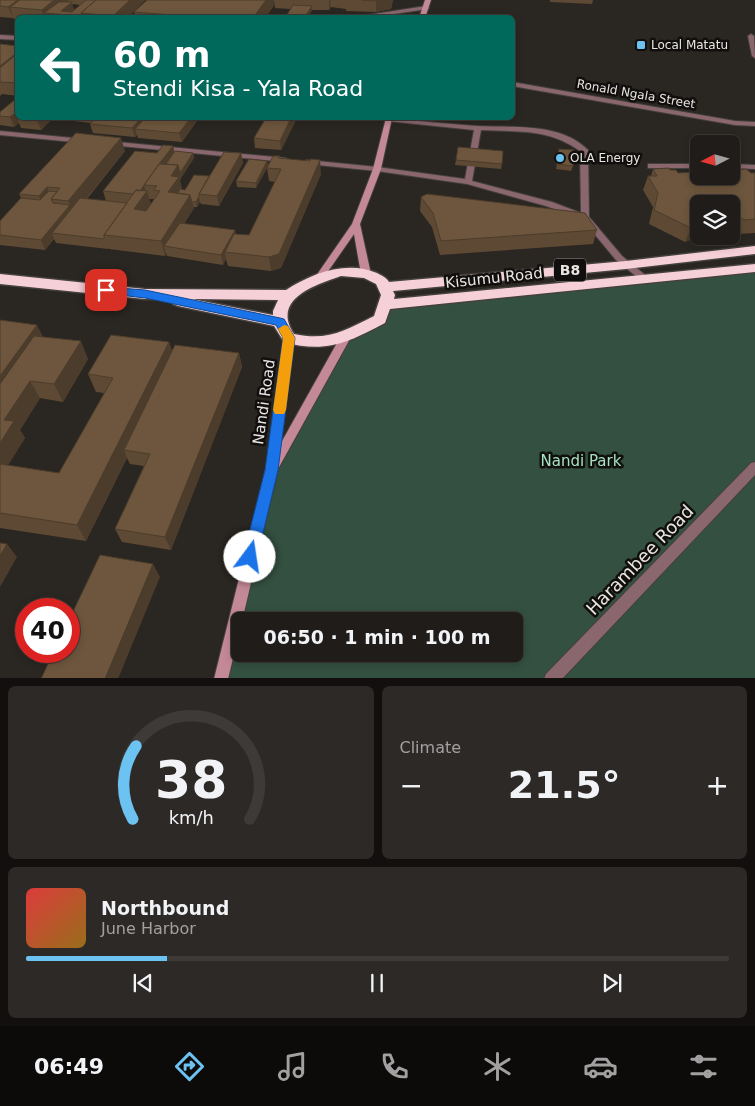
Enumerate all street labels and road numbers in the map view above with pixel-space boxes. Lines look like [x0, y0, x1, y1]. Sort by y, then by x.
street label: Ronald Ngala Street [576, 77, 696, 111]
road number: B8 [554, 258, 586, 282]
street label: Kisumu Road [444, 264, 544, 292]
street label: Nandi Road [249, 358, 279, 446]
street label: Harambee Road [582, 500, 698, 619]

